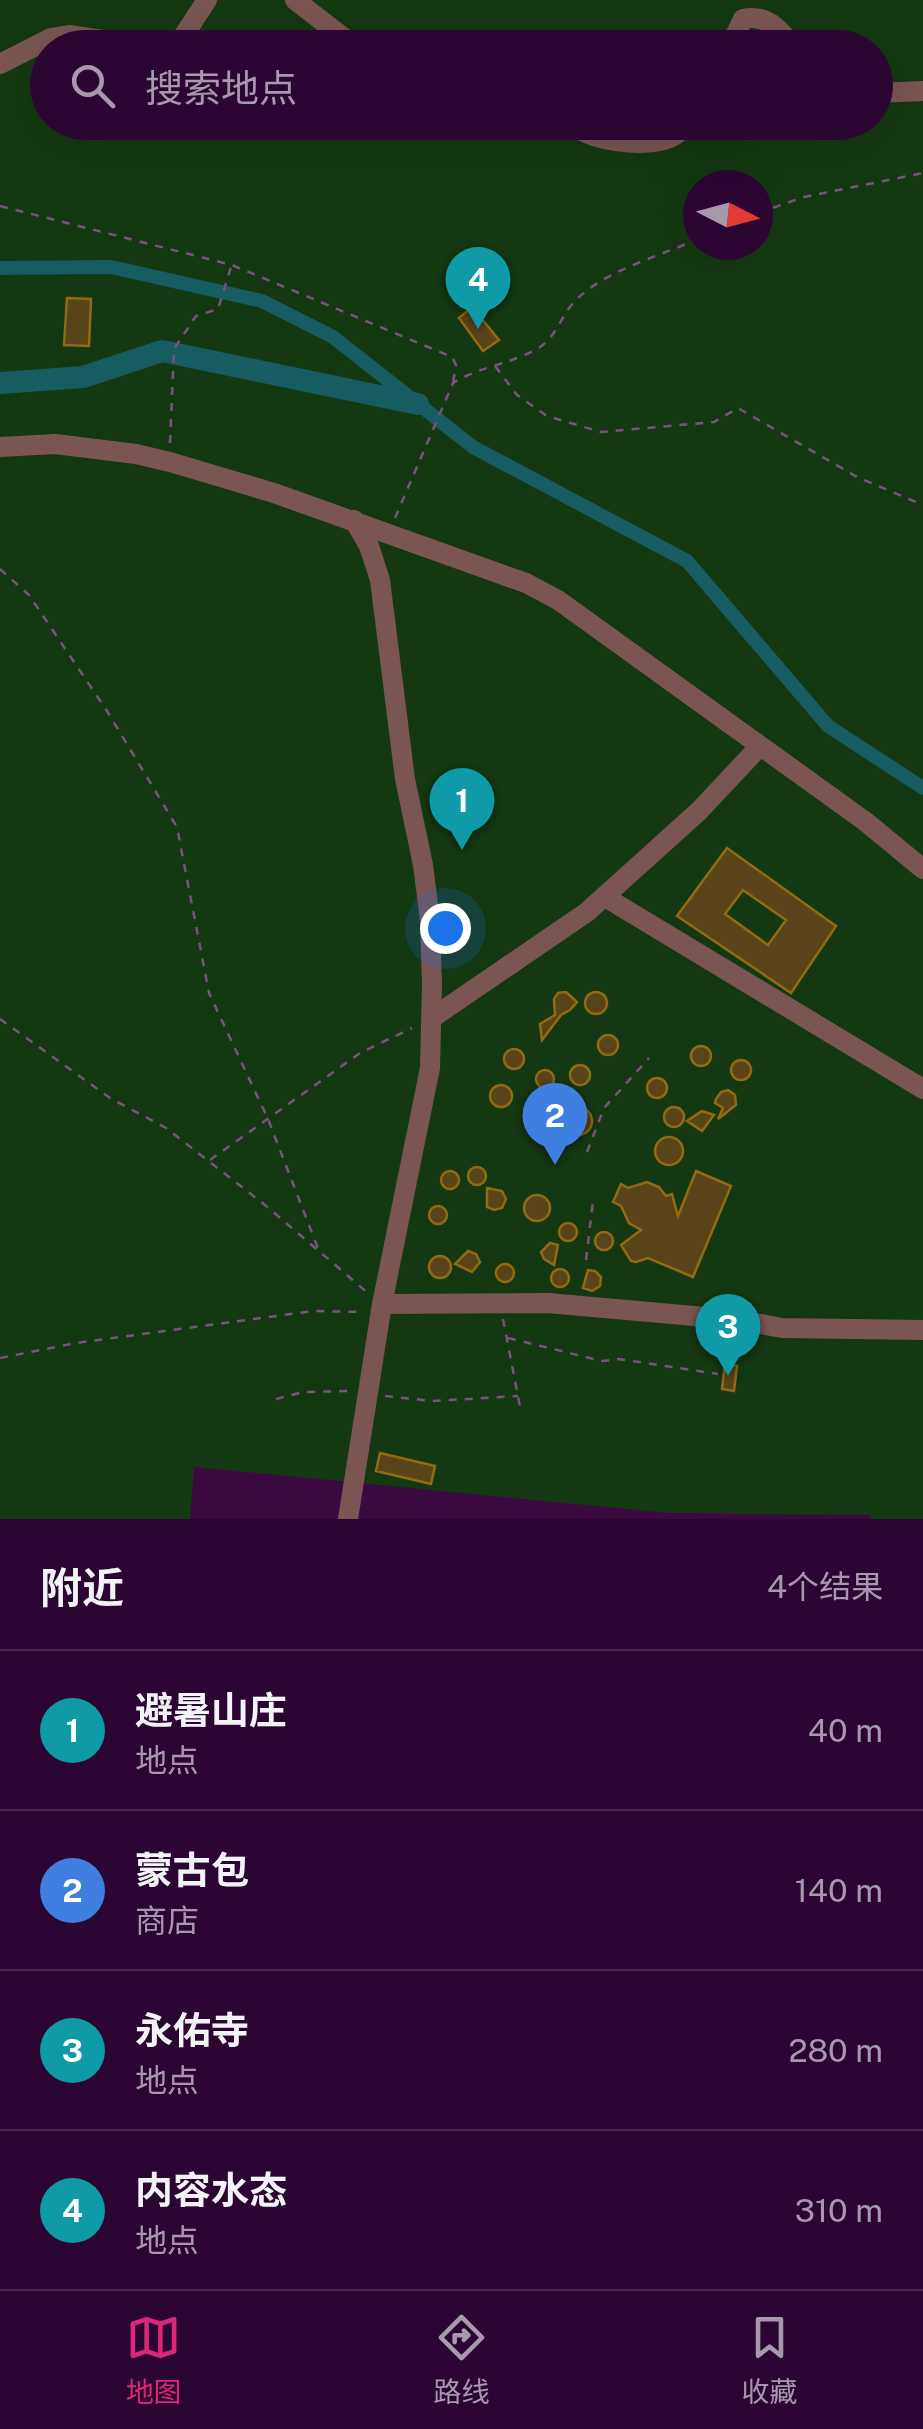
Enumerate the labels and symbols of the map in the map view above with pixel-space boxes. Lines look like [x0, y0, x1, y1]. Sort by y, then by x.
north arrow [683, 170, 773, 260]
pin: 4 [446, 246, 510, 329]
pin: 1 [430, 768, 494, 850]
your location [420, 903, 471, 954]
pin: 2 [522, 1082, 588, 1165]
pin: 3 [696, 1294, 760, 1376]

